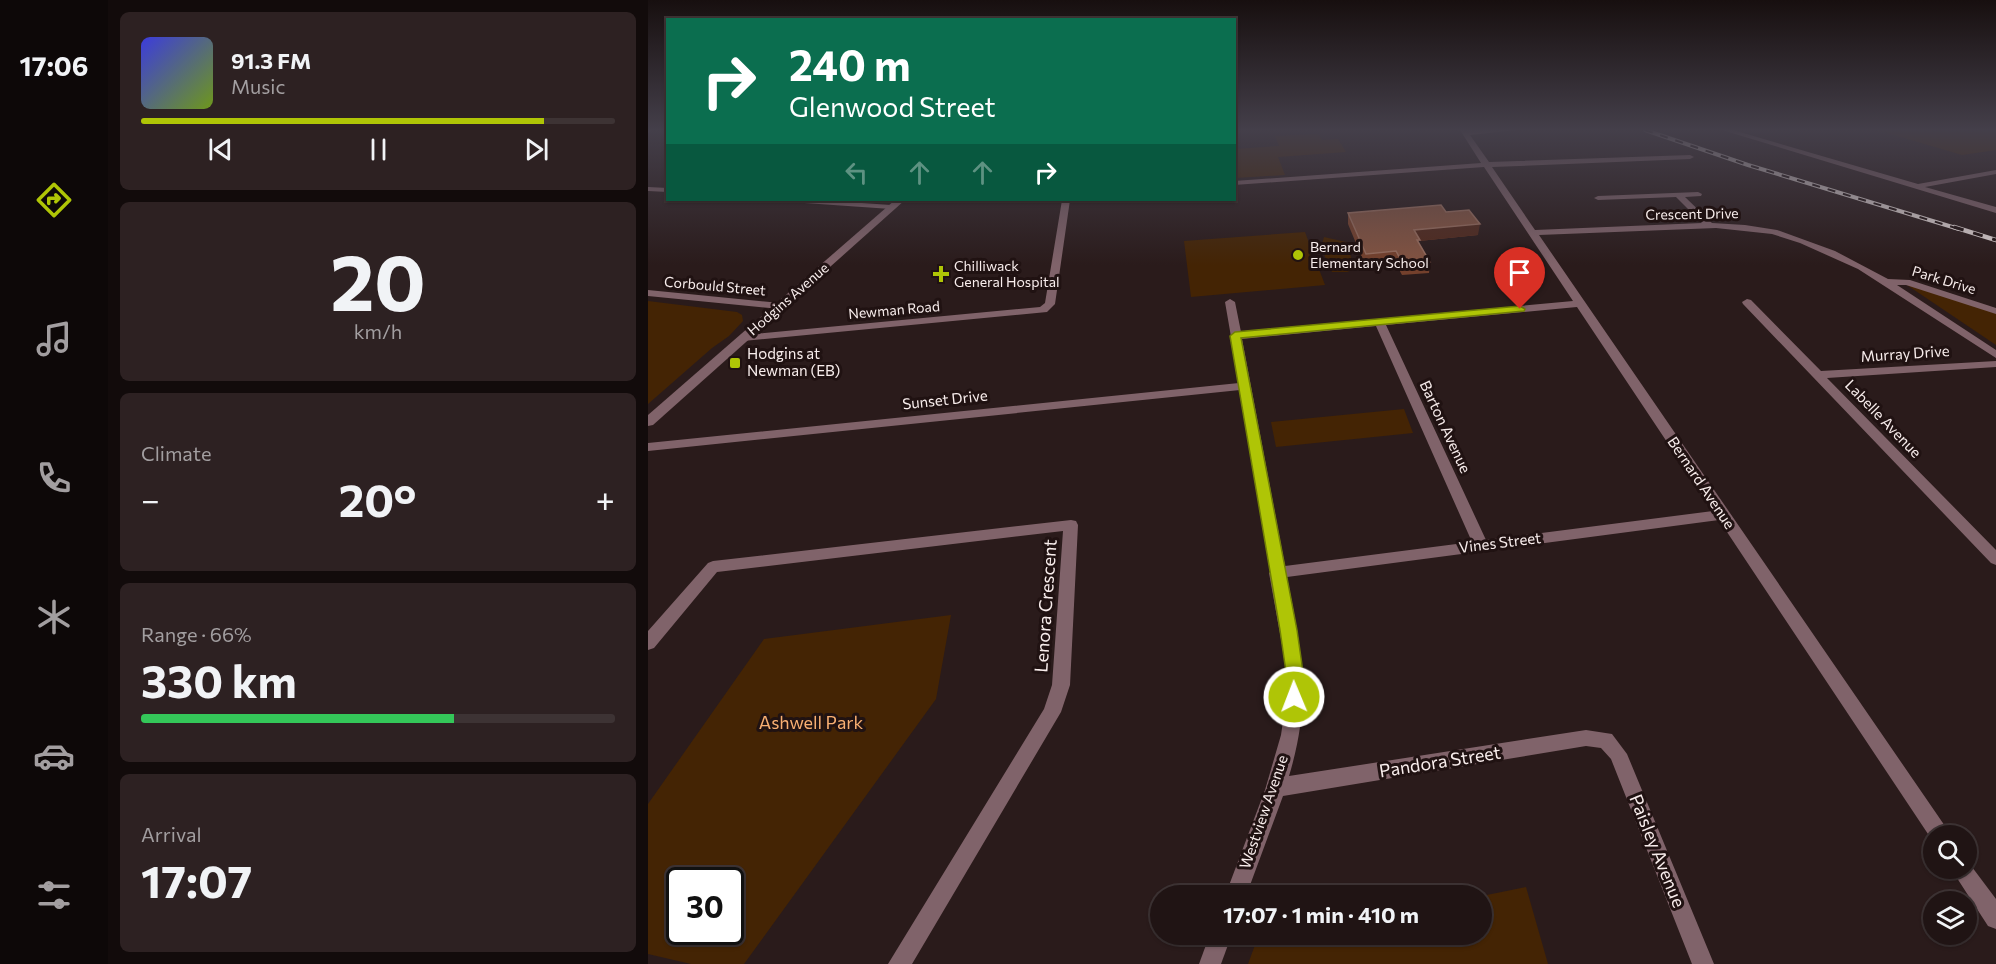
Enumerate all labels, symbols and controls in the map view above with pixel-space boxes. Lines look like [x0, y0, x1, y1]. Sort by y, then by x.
text: 240 m [789, 38, 911, 90]
icon: right [690, 42, 768, 120]
text: 91.3 FM [231, 47, 311, 74]
text: 17:06 [20, 49, 88, 82]
text: Music [231, 74, 285, 98]
text: Glenwood Street [789, 90, 996, 123]
icon: previous [204, 133, 237, 166]
icon: pause [362, 133, 395, 166]
icon: next [520, 133, 553, 166]
icon: left [840, 156, 873, 189]
icon: ahead [903, 156, 936, 189]
icon: ahead [966, 156, 999, 189]
icon: right [1029, 156, 1062, 189]
icon: directions [33, 179, 75, 221]
street label: Crescent Drive [1645, 204, 1739, 223]
text: 20 [330, 232, 426, 327]
place label: Bernard Elementary School [1310, 238, 1429, 271]
pin [1494, 247, 1545, 309]
marker: Bernard Elementary School [1291, 248, 1305, 262]
icon: arrive [1503, 256, 1536, 289]
place label: Chilliwack General Hospital [954, 257, 1060, 290]
street label: Hodgins Avenue [744, 259, 832, 338]
street label: Park Drive [1910, 262, 1978, 297]
marker: Chilliwack General Hospital [932, 265, 950, 283]
street label: Corbould Street [664, 273, 767, 298]
street label: Newman Road [847, 297, 940, 322]
icon: music [33, 318, 75, 360]
text: km/h [354, 319, 402, 343]
street label: Murray Drive [1860, 341, 1950, 365]
place label: Hodgins at Newman (EB) [747, 344, 840, 379]
marker: Hodgins at Newman (EB) [728, 356, 742, 370]
street label: Labelle Avenue [1842, 376, 1926, 461]
street label: Barton Avenue [1417, 377, 1475, 476]
street label: Sunset Drive [901, 386, 989, 412]
street label: Bernard Avenue [1664, 433, 1739, 532]
text: Climate [141, 441, 211, 465]
icon: phone [33, 457, 75, 499]
text: 20° [339, 471, 417, 526]
text: − [141, 478, 160, 519]
text: + [596, 478, 615, 519]
street label: Vines Street [1458, 528, 1542, 556]
street label: Lenora Crescent [1029, 538, 1061, 673]
icon: climate [33, 596, 75, 638]
text: Range · 66% [141, 622, 252, 646]
text: 330 km [141, 652, 297, 707]
position arrow [1262, 665, 1326, 729]
park label: Ashwell Park [759, 711, 864, 733]
icon: car [33, 735, 75, 777]
street label: Pandora Street [1377, 741, 1502, 781]
street label: Westview Avenue [1235, 752, 1291, 871]
street label: Paisley Avenue [1625, 791, 1691, 910]
text: Arrival [141, 822, 202, 846]
map controls [1923, 825, 1977, 945]
button: search [1923, 825, 1977, 879]
text: 17:07 [141, 852, 252, 907]
speed limit sign: 30 [666, 867, 744, 945]
icon: filters [33, 874, 75, 916]
button: layers [1923, 891, 1977, 945]
text: 17:07 · 1 min · 410 m [1223, 901, 1419, 928]

